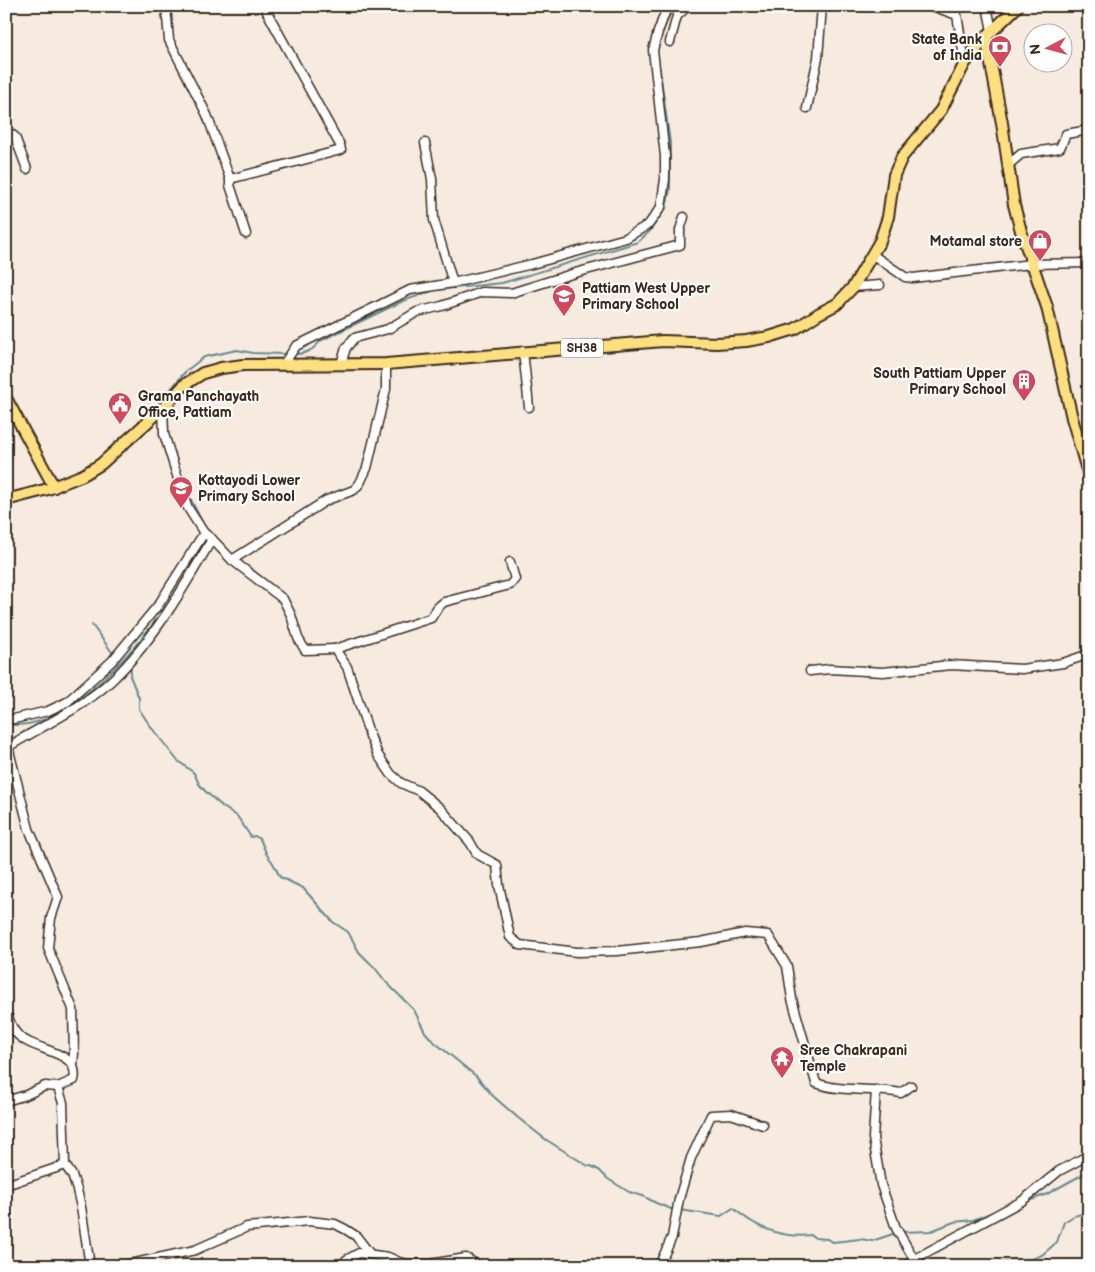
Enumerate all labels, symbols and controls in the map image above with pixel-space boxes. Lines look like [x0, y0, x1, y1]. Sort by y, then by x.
north arrow [1022, 22, 1072, 72]
place label: State Bank of India [912, 31, 983, 64]
bank icon: State Bank of India [987, 34, 1013, 68]
text: N [1027, 43, 1045, 55]
shop icon: Motamal store [1027, 228, 1053, 262]
place label: Motamal store [930, 233, 1022, 250]
place label: Pattiam West Upper Primary School [582, 280, 710, 313]
school or university icon: Pattiam West Upper Primary School [551, 283, 577, 317]
road number: SH38 [561, 338, 603, 358]
place label: South Pattiam Upper Primary School [873, 365, 1006, 398]
building icon: South Pattiam Upper Primary School [1011, 368, 1037, 402]
place label: Grama Panchayath Office, Pattiam [138, 388, 259, 421]
public building icon: Grama Panchayath Office, Pattiam [107, 391, 133, 425]
place label: Kottayodi Lower Primary School [198, 472, 301, 505]
school or university icon: Kottayodi Lower Primary School [168, 475, 194, 509]
place label: Sree Chakrapani Temple [800, 1042, 907, 1075]
temple icon: Sree Chakrapani Temple [769, 1045, 795, 1079]

